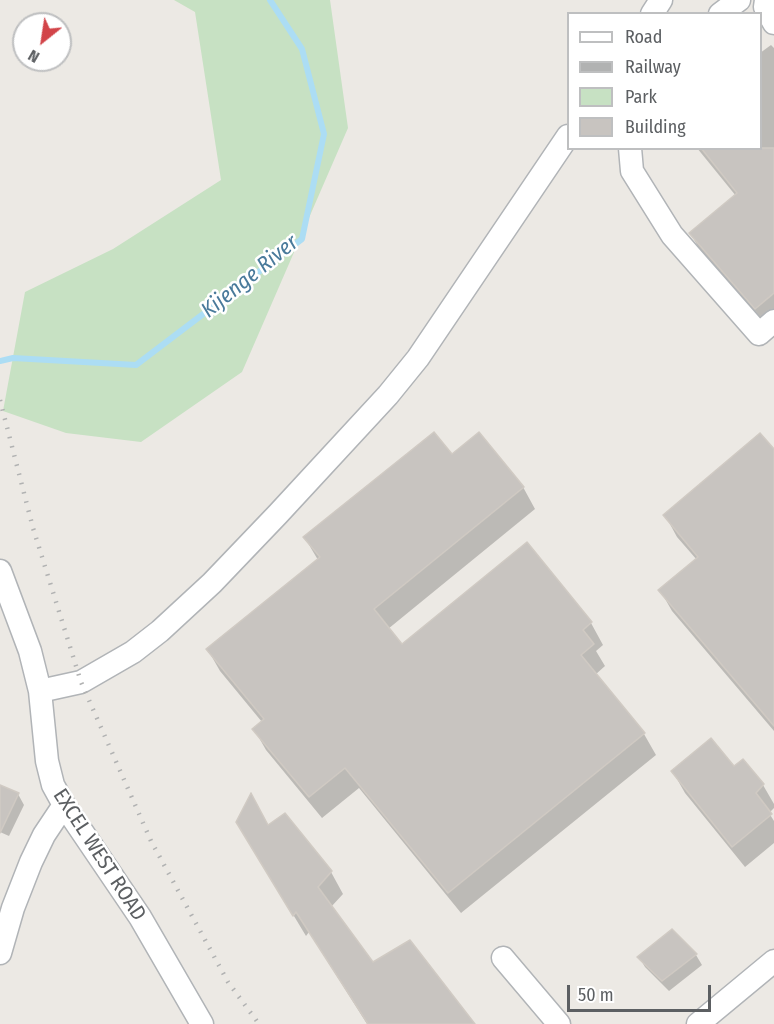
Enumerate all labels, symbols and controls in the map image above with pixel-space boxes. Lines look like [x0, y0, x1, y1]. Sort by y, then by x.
north arrow [12, 12, 72, 72]
legend [567, 12, 762, 150]
text: Road [625, 26, 662, 48]
text: N [25, 46, 43, 67]
text: Railway [625, 56, 681, 78]
text: Park [625, 86, 657, 108]
text: Building [625, 116, 686, 138]
water label: Kijenge River [196, 230, 304, 324]
street label: EXCEL WEST ROAD [47, 784, 151, 926]
scale bar [570, 973, 714, 1011]
text: 50 m [578, 984, 614, 1006]

